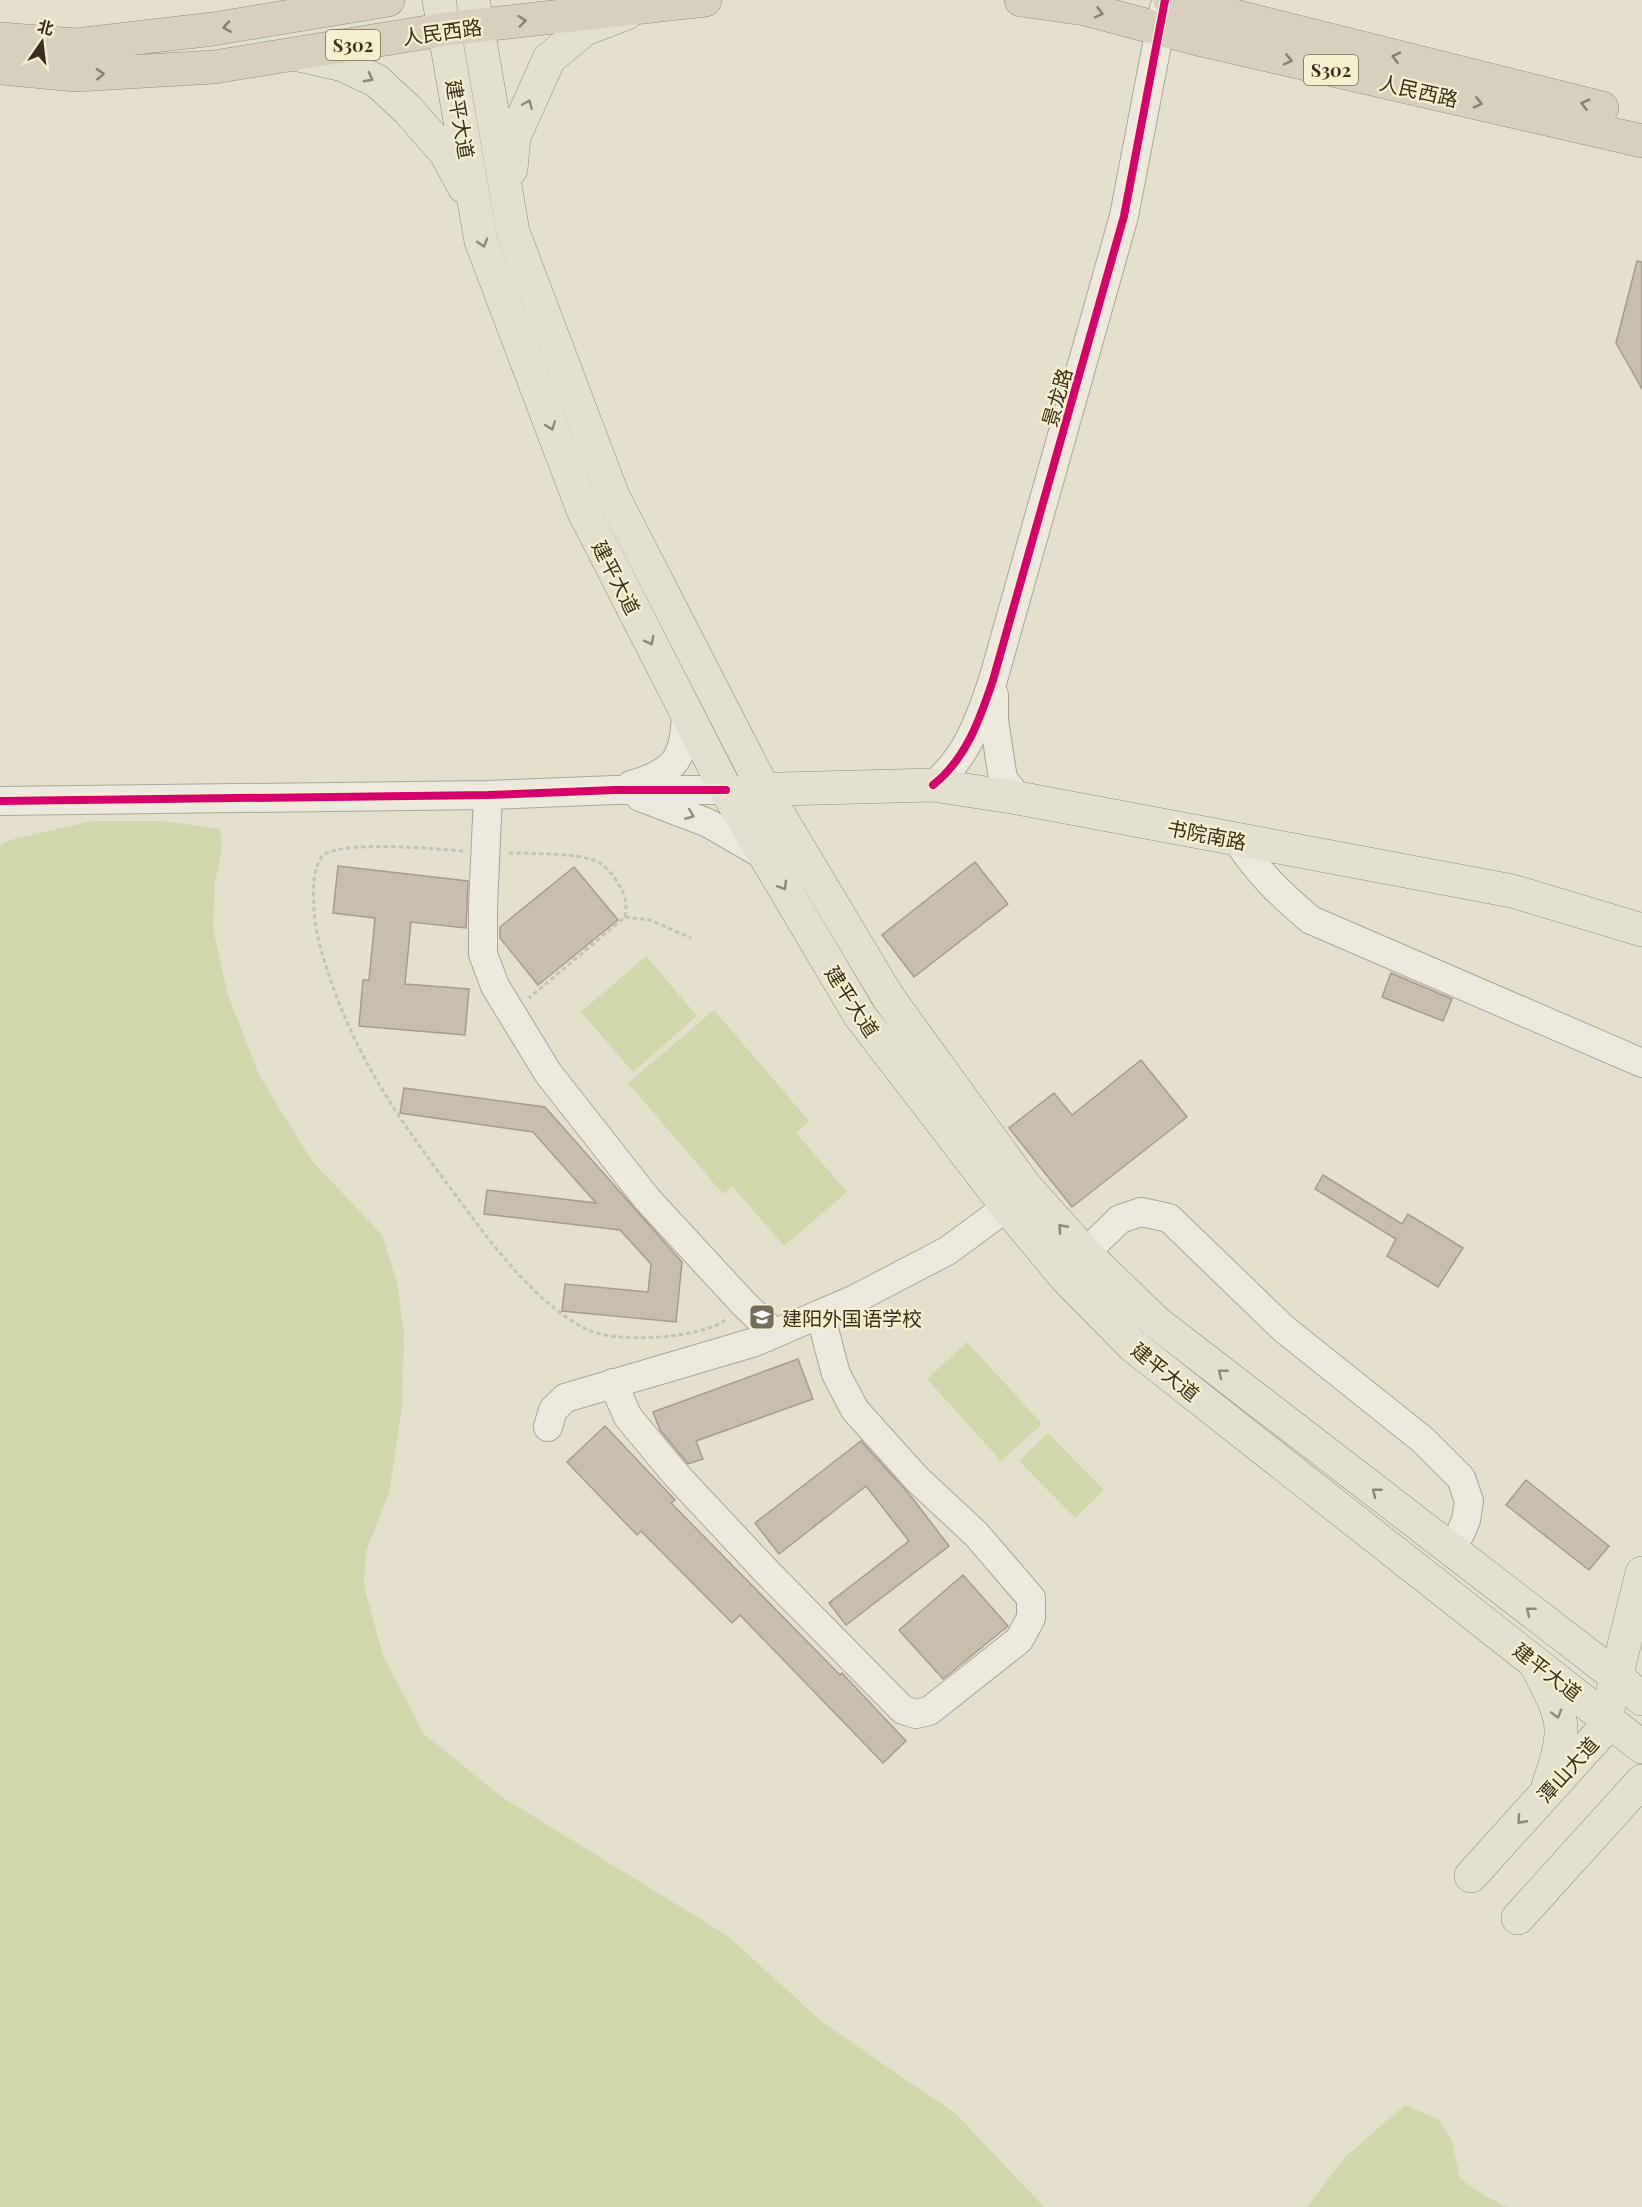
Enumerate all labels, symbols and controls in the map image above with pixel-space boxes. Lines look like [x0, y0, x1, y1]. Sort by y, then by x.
one-way arrow [1093, 6, 1104, 18]
north arrow [12, 12, 72, 72]
street label: 人民西路 [401, 12, 483, 50]
text: 北 [35, 15, 56, 39]
one-way arrow [518, 15, 527, 27]
one-way arrow [222, 20, 232, 32]
road number: S302 [326, 30, 380, 60]
one-way arrow [1391, 51, 1401, 64]
one-way arrow [1283, 53, 1293, 66]
road number: S302 [1304, 55, 1358, 85]
one-way arrow [96, 68, 105, 81]
street label: 人民西路 [1377, 68, 1461, 112]
one-way arrow [363, 71, 374, 82]
street label: 建平大道 [441, 77, 481, 161]
one-way arrow [1473, 96, 1483, 109]
one-way arrow [1580, 98, 1590, 111]
one-way arrow [521, 99, 533, 110]
one-way arrow [476, 237, 488, 248]
street label: 景龙路 [1035, 364, 1077, 430]
one-way arrow [544, 420, 556, 431]
street label: 建平大道 [587, 535, 647, 619]
one-way arrow [643, 635, 654, 646]
one-way arrow [684, 808, 695, 820]
street label: 书院南路 [1165, 813, 1249, 855]
one-way arrow [776, 880, 787, 890]
street label: 建平大道 [820, 960, 886, 1042]
one-way arrow [1058, 1224, 1069, 1235]
school or university icon: 建阳外国语学校 [747, 1302, 777, 1332]
place label: 建阳外国语学校 [782, 1304, 922, 1331]
street label: 建平大道 [1126, 1335, 1206, 1407]
one-way arrow [1217, 1369, 1228, 1380]
one-way arrow [1372, 1488, 1383, 1499]
one-way arrow [1526, 1607, 1537, 1618]
street label: 建平大道 [1508, 1636, 1588, 1706]
one-way arrow [1550, 1708, 1562, 1719]
street label: 潭山大道 [1530, 1730, 1604, 1808]
one-way arrow [1517, 1813, 1528, 1824]

